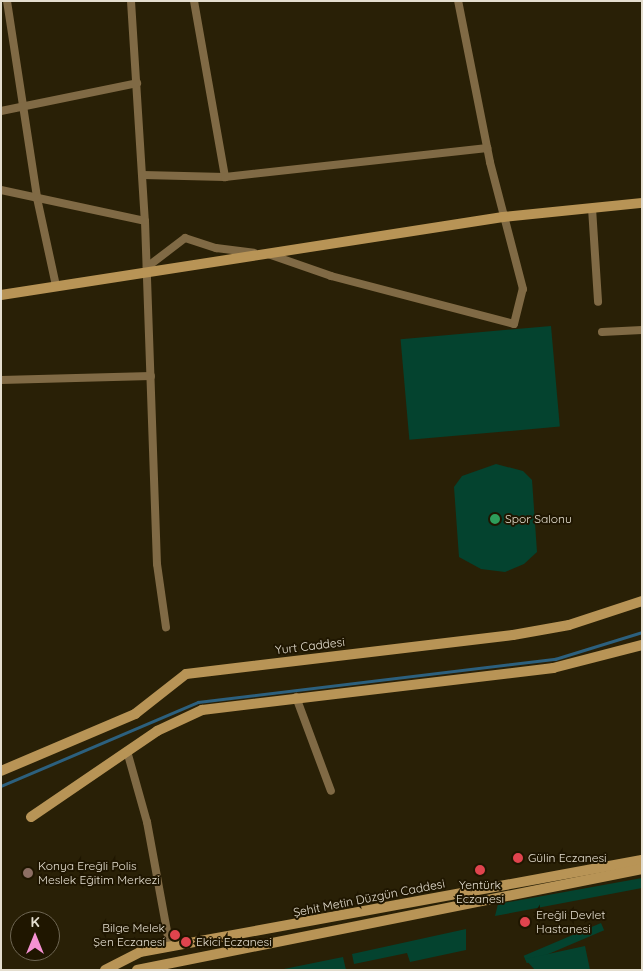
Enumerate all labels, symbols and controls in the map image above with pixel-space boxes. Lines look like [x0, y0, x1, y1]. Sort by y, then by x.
place label: Spor Salonu [505, 512, 572, 526]
marker: Spor Salonu [489, 513, 501, 525]
street label: Yurt Caddesi [274, 635, 346, 657]
place label: Gülin Eczanesi [528, 851, 607, 865]
marker: Gülin Eczanesi [512, 852, 524, 864]
place label: Konya Ereğli Polis Meslek Eğitim Merkezi [38, 859, 160, 887]
marker: Yentürk Eczanesi [474, 864, 486, 876]
marker: Konya Ereğli Polis Meslek Eğitim Merkezi [22, 867, 34, 879]
street label: Şehit Metin Düzgün Caddesi [292, 876, 446, 920]
place label: Yentürk Eczanesi [456, 878, 504, 906]
place label: Ereğli Devlet Hastanesi [536, 908, 605, 936]
north arrow [10, 911, 60, 961]
text: K [30, 913, 40, 931]
marker: Ereğli Devlet Hastanesi [518, 915, 532, 929]
place label: Bilge Melek Şen Eczanesi [93, 921, 165, 949]
marker: Bilge Melek Şen Eczanesi [169, 929, 181, 941]
place label: Ekici Eczanesi [196, 935, 272, 949]
marker: Ekici Eczanesi [180, 936, 192, 948]

